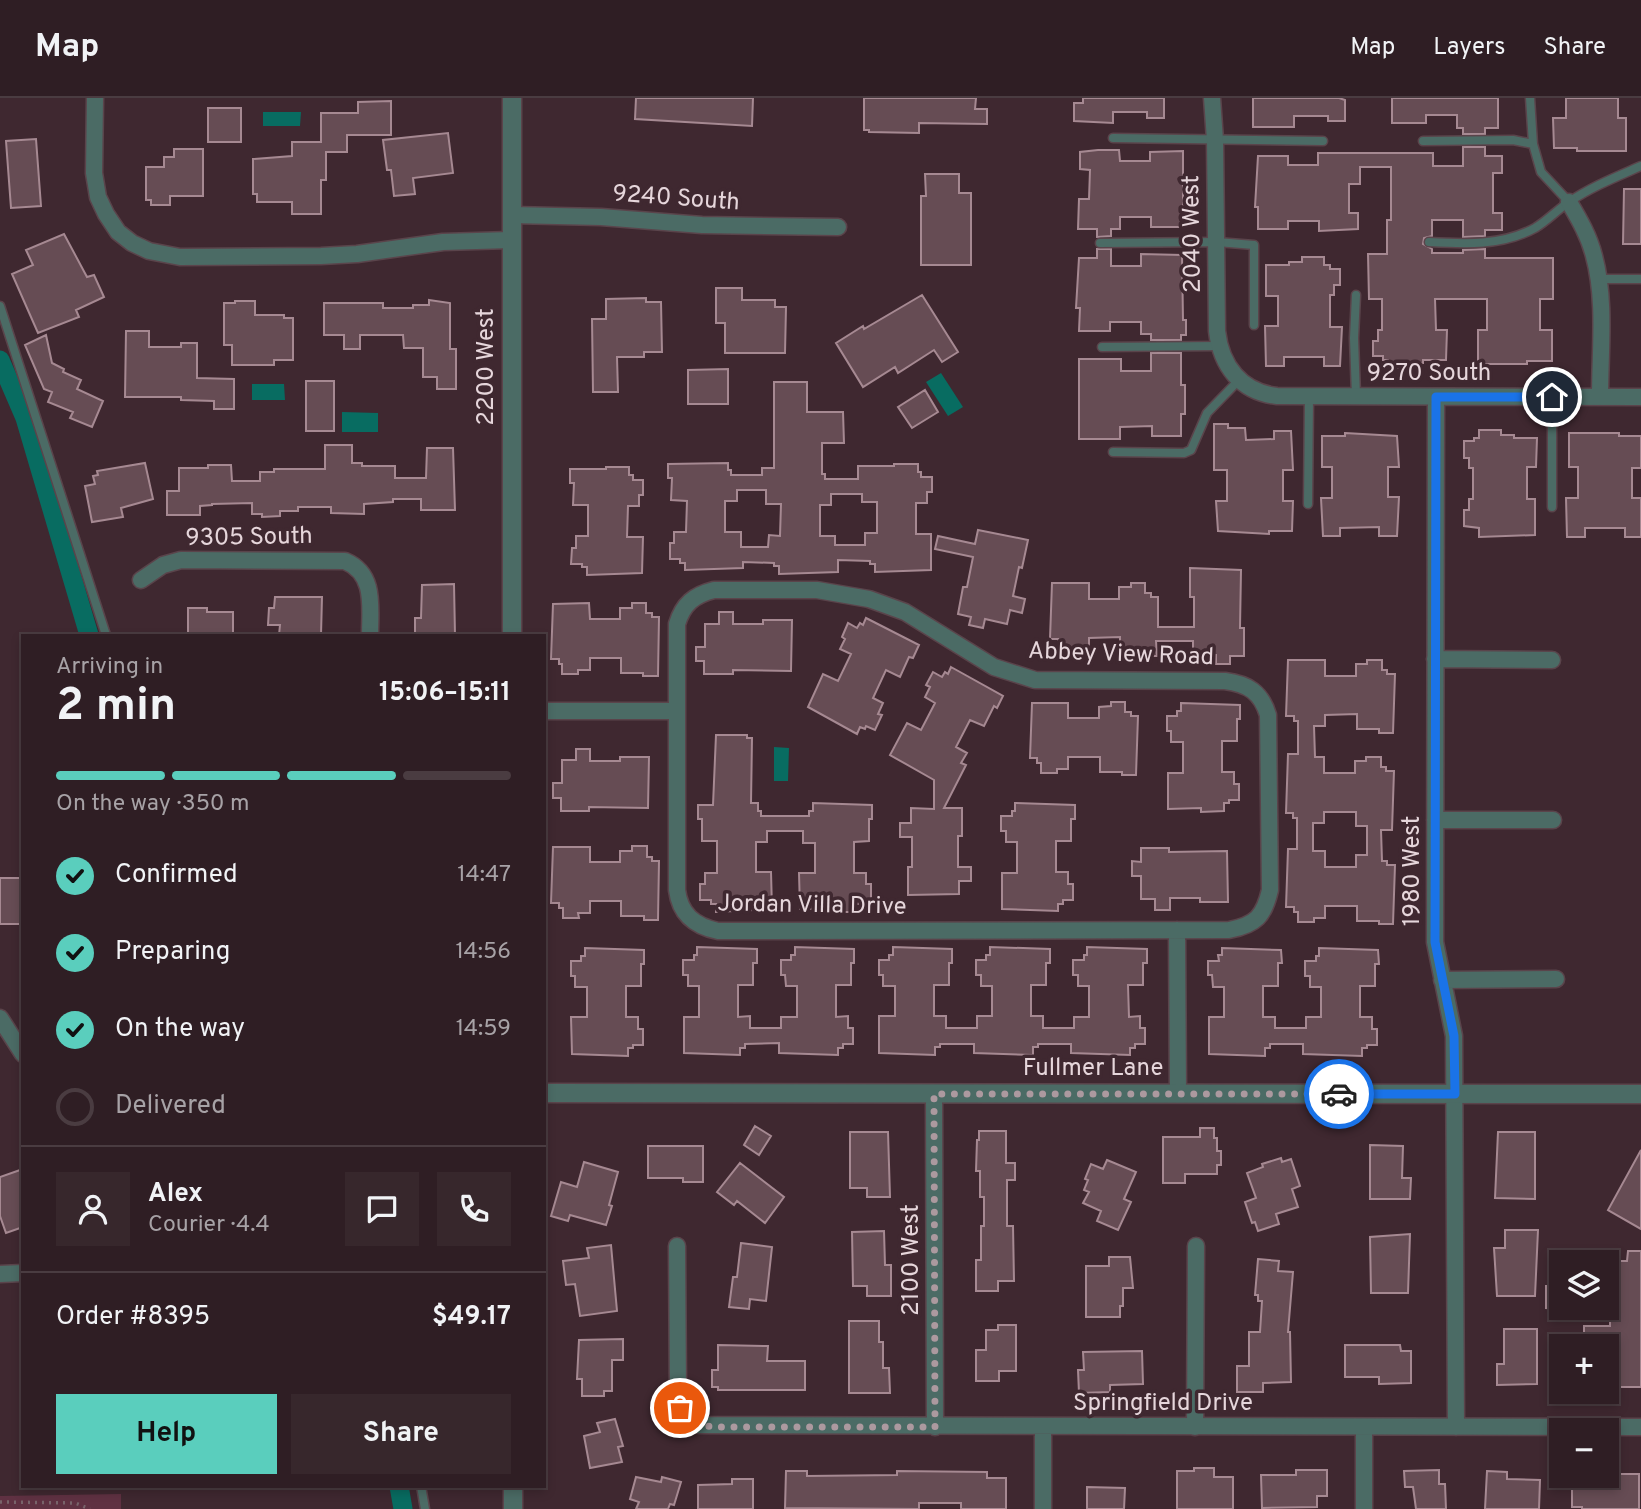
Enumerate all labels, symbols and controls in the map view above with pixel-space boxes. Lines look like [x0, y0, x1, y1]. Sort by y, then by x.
text: Map [35, 27, 99, 69]
text: Map [1350, 33, 1395, 63]
text: Layers [1433, 33, 1505, 63]
text: Share [1543, 33, 1606, 63]
street label: 2040 West [1177, 175, 1209, 293]
street label: 9240 South [611, 180, 741, 218]
street label: 2200 West [472, 308, 502, 426]
street label: 9270 South [1367, 359, 1491, 389]
pin [1522, 367, 1582, 427]
icon: home [1533, 378, 1571, 416]
street label: 9305 South [185, 522, 313, 554]
street label: Abbey View Road [1027, 637, 1215, 673]
text: Arriving in [56, 653, 163, 682]
text: 15:06–15:11 [379, 677, 511, 710]
text: 2 min [56, 678, 176, 737]
text: On the way · 350 m [56, 790, 250, 819]
street label: 1980 West [1398, 816, 1428, 926]
icon: check [56, 857, 94, 895]
text: Confirmed [115, 859, 238, 892]
text: 14:47 [457, 861, 511, 890]
street label: Jordan Villa Drive [717, 889, 907, 923]
icon: check [56, 934, 94, 972]
text: Preparing [115, 936, 230, 969]
text: 14:56 [455, 938, 511, 967]
icon: check [56, 1011, 94, 1049]
text: On the way [115, 1013, 245, 1046]
text: 14:59 [456, 1015, 511, 1044]
street label: Fullmer Lane [1023, 1054, 1163, 1084]
courier [1304, 1059, 1374, 1129]
icon: car [1320, 1075, 1358, 1113]
text: Delivered [115, 1090, 226, 1123]
button: person [56, 1172, 130, 1246]
button: chat [345, 1172, 419, 1246]
button: phone [437, 1172, 511, 1246]
text: Alex [148, 1178, 203, 1211]
street label: 2100 West [897, 1204, 927, 1316]
text: Courier · 4.4 [148, 1211, 270, 1240]
map controls [1549, 1250, 1619, 1488]
button: layers [1549, 1250, 1619, 1320]
text: Order #8395 [56, 1301, 210, 1334]
text: $49.17 [432, 1301, 511, 1334]
button: + [1549, 1334, 1619, 1404]
pin [650, 1378, 710, 1438]
icon: bag [661, 1389, 699, 1427]
street label: Springfield Drive [1073, 1389, 1253, 1419]
button: Help [56, 1394, 277, 1474]
button: Share [291, 1394, 511, 1474]
button: − [1549, 1418, 1619, 1488]

